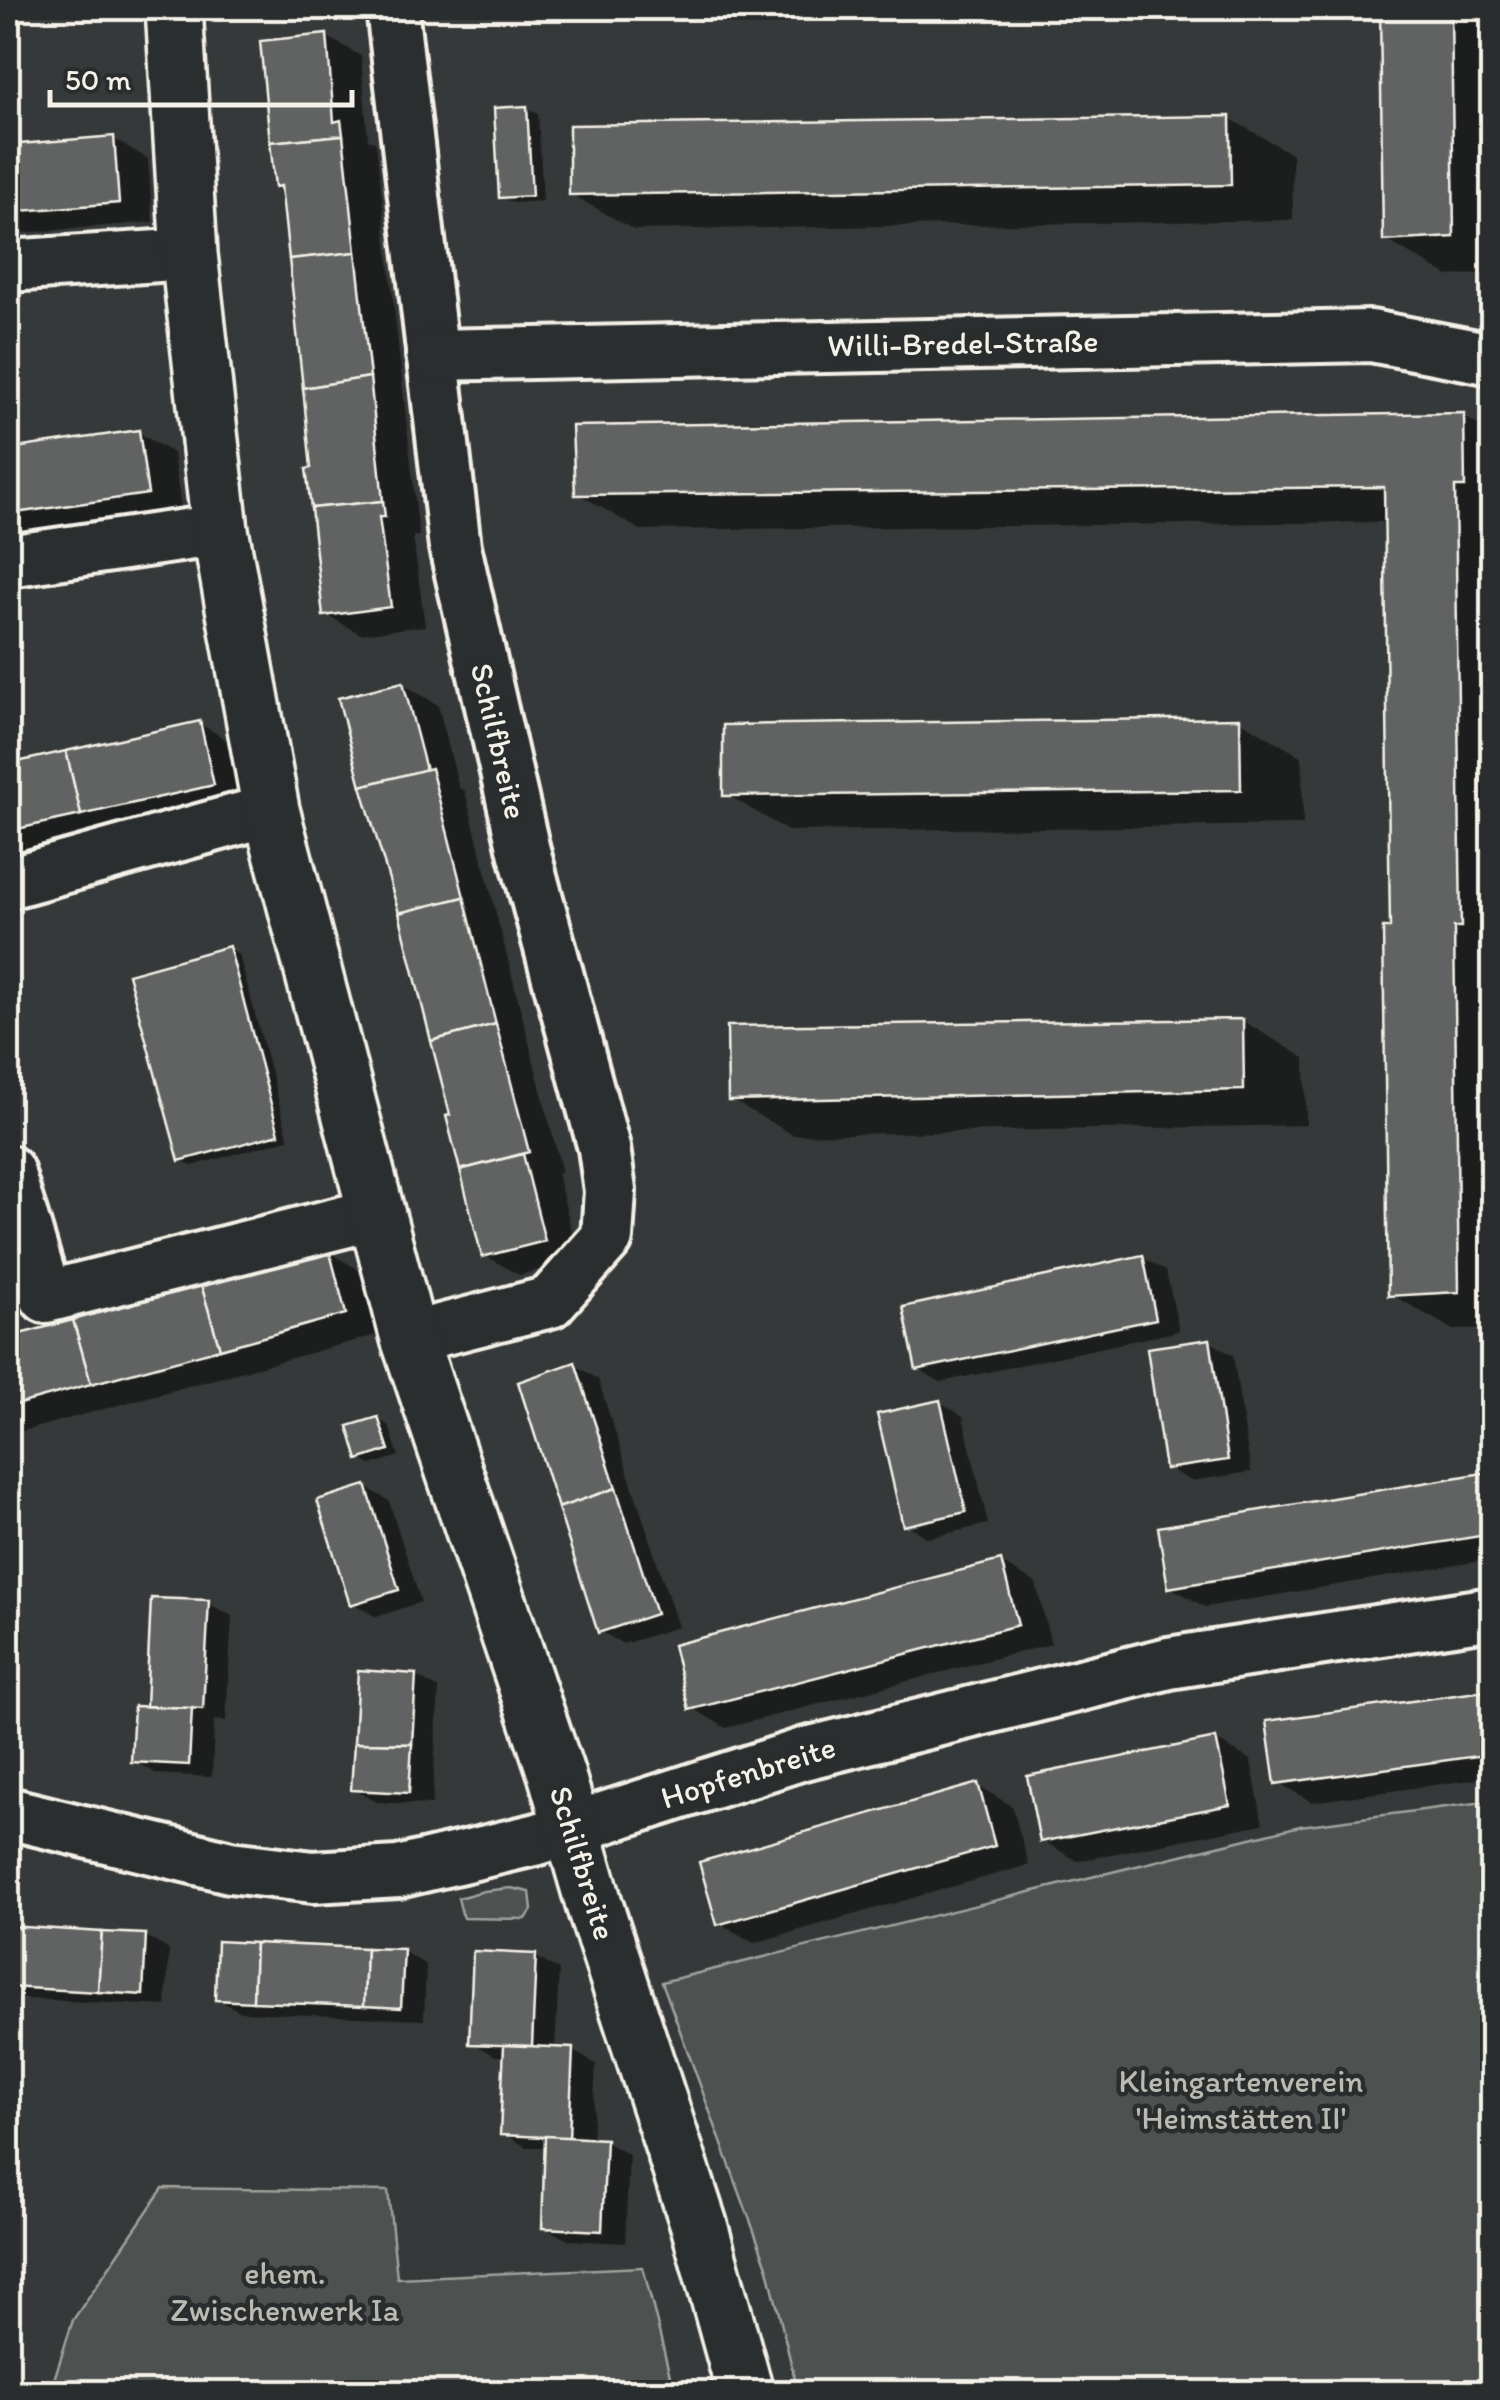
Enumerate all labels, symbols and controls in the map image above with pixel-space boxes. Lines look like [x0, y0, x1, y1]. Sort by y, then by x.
scale bar [50, 45, 352, 107]
text: 50 m [65, 61, 131, 98]
street label: Willi-Bredel-Straße [827, 322, 1099, 364]
street label: Schilfbreite [463, 659, 535, 823]
street label: Hopfenbreite [656, 1727, 840, 1817]
street label: Schilfbreite [542, 1782, 624, 1944]
park label: Kleingartenverein 'Heimstätten II' [1119, 2062, 1363, 2137]
park label: ehem. Zwischenwerk Ia [171, 2254, 400, 2329]

